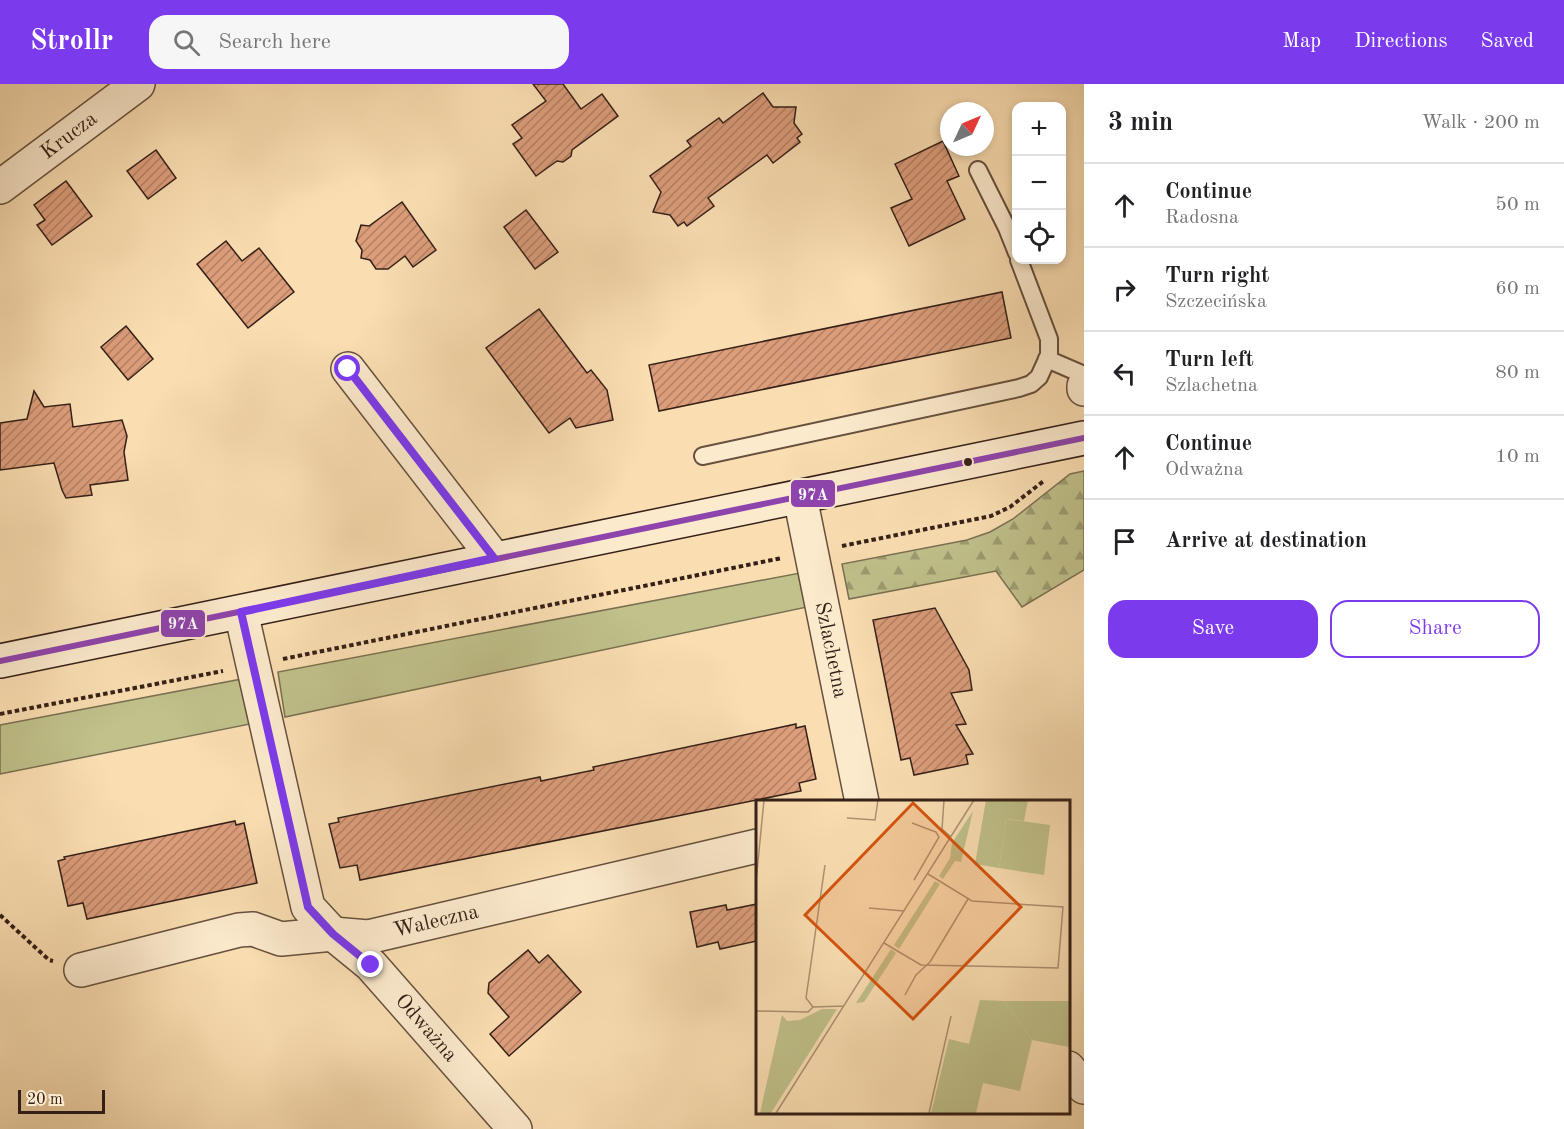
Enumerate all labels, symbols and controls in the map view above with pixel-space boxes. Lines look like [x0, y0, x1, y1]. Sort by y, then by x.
search box [149, 15, 569, 69]
icon: search [170, 26, 203, 59]
text: Strollr [30, 28, 113, 56]
text: Search here [218, 31, 331, 53]
text: Map [1282, 31, 1321, 52]
text: Directions [1354, 31, 1448, 52]
text: Saved [1481, 31, 1534, 52]
north arrow [940, 102, 994, 156]
map controls [1012, 102, 1066, 264]
button: + [1012, 102, 1066, 156]
street label: Krucza [37, 108, 101, 163]
text: 3 min [1108, 110, 1173, 136]
text: Walk · 200 m [1421, 113, 1540, 133]
button: − [1012, 156, 1066, 210]
text: Continue [1165, 181, 1252, 203]
icon: ahead [1108, 189, 1141, 222]
text: 50 m [1495, 195, 1540, 215]
text: Radosna [1165, 208, 1239, 228]
button: locate [1012, 210, 1066, 264]
text: Turn right [1165, 265, 1269, 287]
icon: right [1108, 273, 1141, 306]
text: 60 m [1495, 279, 1540, 299]
text: Szczecińska [1165, 292, 1267, 312]
text: Turn left [1165, 349, 1254, 371]
route start [334, 355, 360, 381]
icon: left [1108, 357, 1141, 390]
text: 80 m [1495, 363, 1540, 383]
text: Szlachetna [1165, 376, 1258, 396]
text: Continue [1165, 433, 1252, 455]
icon: ahead [1108, 441, 1141, 474]
text: 10 m [1495, 447, 1540, 467]
unlabelled marker [962, 456, 974, 468]
text: Odważna [1165, 460, 1244, 480]
line badge: 97A [790, 479, 836, 508]
text: 97A [798, 488, 828, 504]
icon: arrive [1108, 525, 1141, 558]
text: Arrive at destination [1165, 530, 1367, 552]
street label: Szlachetna [811, 600, 851, 700]
button: Save [1108, 600, 1318, 658]
button: Share [1330, 600, 1540, 658]
line badge: 97A [160, 609, 206, 638]
text: 97A [168, 617, 198, 633]
inset map [756, 800, 1069, 1114]
street label: Waleczna [391, 901, 481, 941]
route end [357, 951, 383, 977]
street label: Odważna [391, 990, 461, 1066]
scale bar [18, 1087, 105, 1114]
text: 20 m [27, 1092, 63, 1108]

